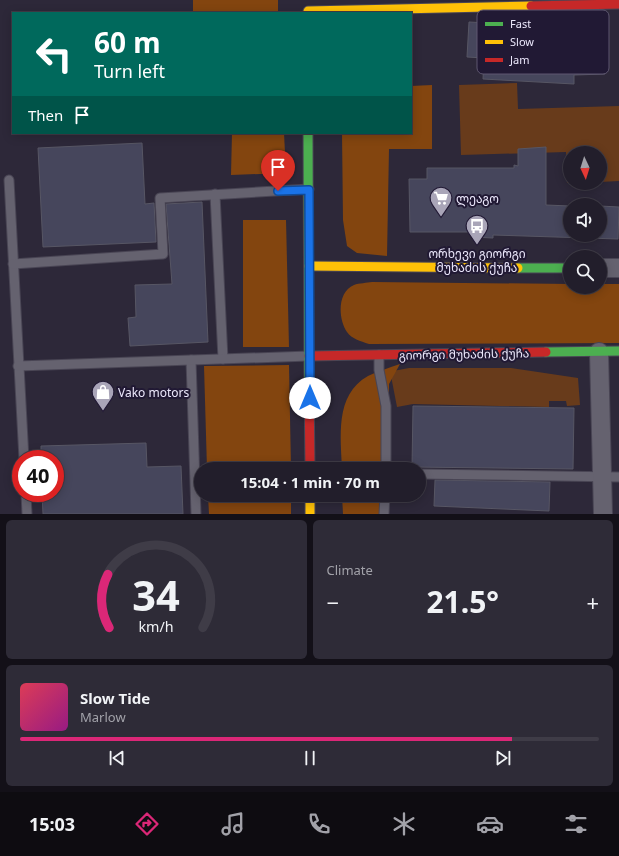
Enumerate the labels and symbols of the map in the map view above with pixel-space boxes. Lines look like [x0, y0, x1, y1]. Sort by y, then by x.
legend [477, 10, 609, 74]
text: Fast [510, 16, 531, 31]
text: Slow [510, 34, 534, 49]
text: Jam [509, 52, 529, 67]
north arrow [563, 146, 607, 190]
pin [261, 150, 295, 191]
supermarket icon: ლეაგო [428, 185, 454, 218]
place label: ლეაგო [456, 190, 499, 207]
bus stop icon: ორხევი გიორგი მუხაძის ქუჩა [464, 213, 490, 246]
place label: ორხევი გიორგი მუხაძის ქუჩა [428, 245, 526, 276]
street label: გიორგი მუხაძის ქუჩა [399, 344, 529, 364]
position arrow [289, 377, 331, 419]
shop icon: Vako motors [90, 379, 116, 412]
place label: Vako motors [118, 384, 190, 401]
speed limit sign: 40 [12, 450, 64, 502]

